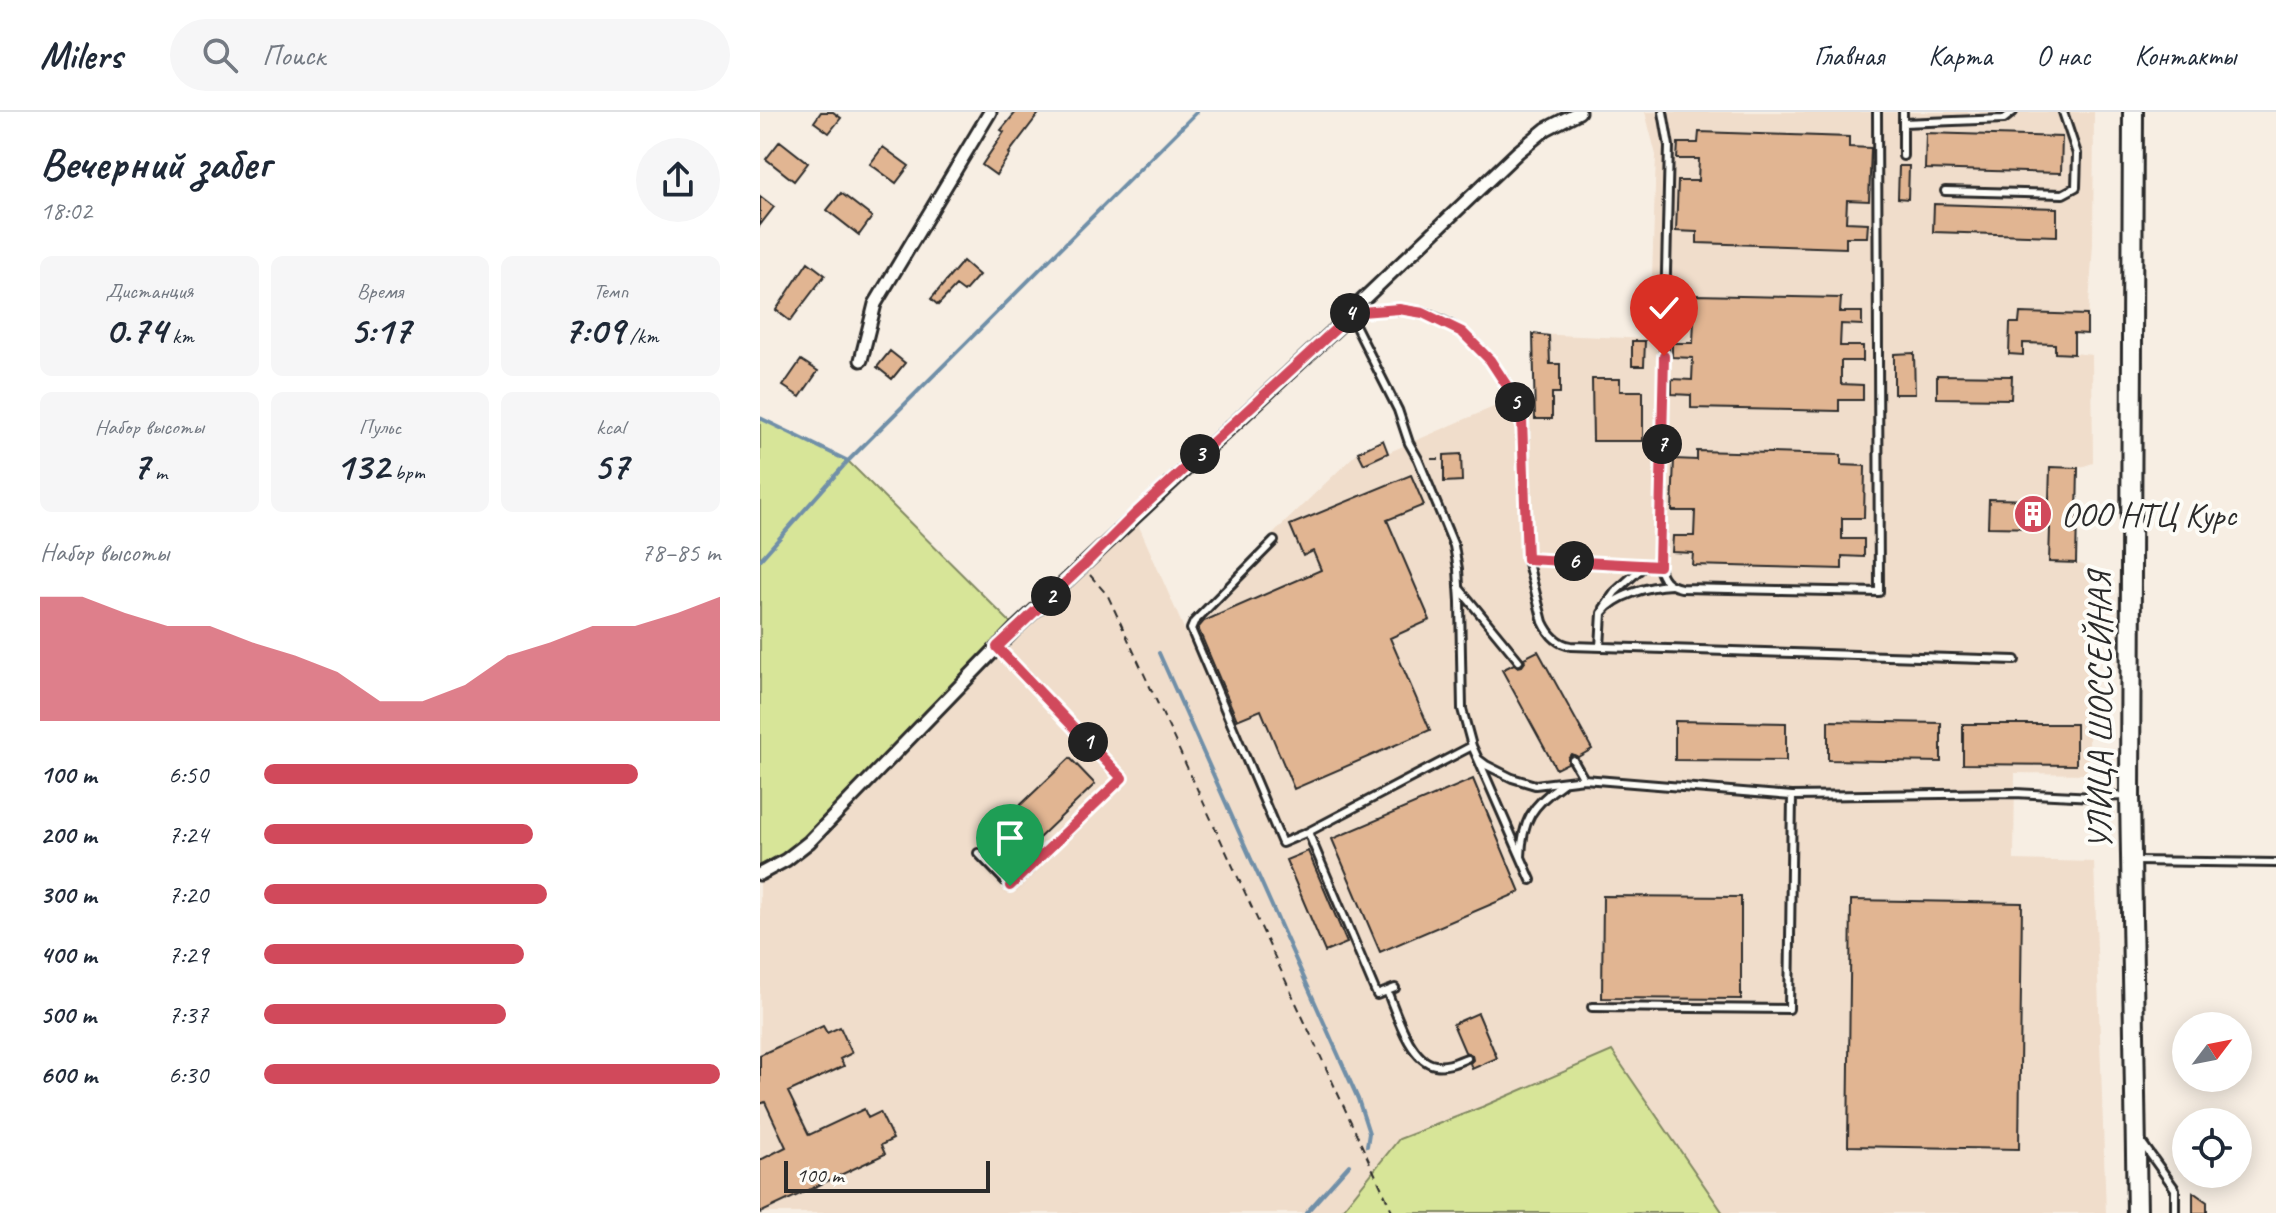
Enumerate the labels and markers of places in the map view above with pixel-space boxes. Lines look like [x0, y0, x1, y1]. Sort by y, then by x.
pin [1630, 274, 1698, 356]
pin: 4 [1330, 293, 1370, 333]
pin: 5 [1495, 382, 1535, 422]
pin: 7 [1642, 424, 1682, 464]
pin: 3 [1180, 434, 1220, 474]
building icon: ООО НТЦ Курс [2012, 493, 2054, 535]
place label: ООО НТЦ Курс [2061, 493, 2238, 536]
pin: 6 [1554, 541, 1594, 581]
pin: 2 [1031, 576, 1071, 616]
pin: 1 [1068, 722, 1108, 762]
pin [976, 804, 1044, 886]

